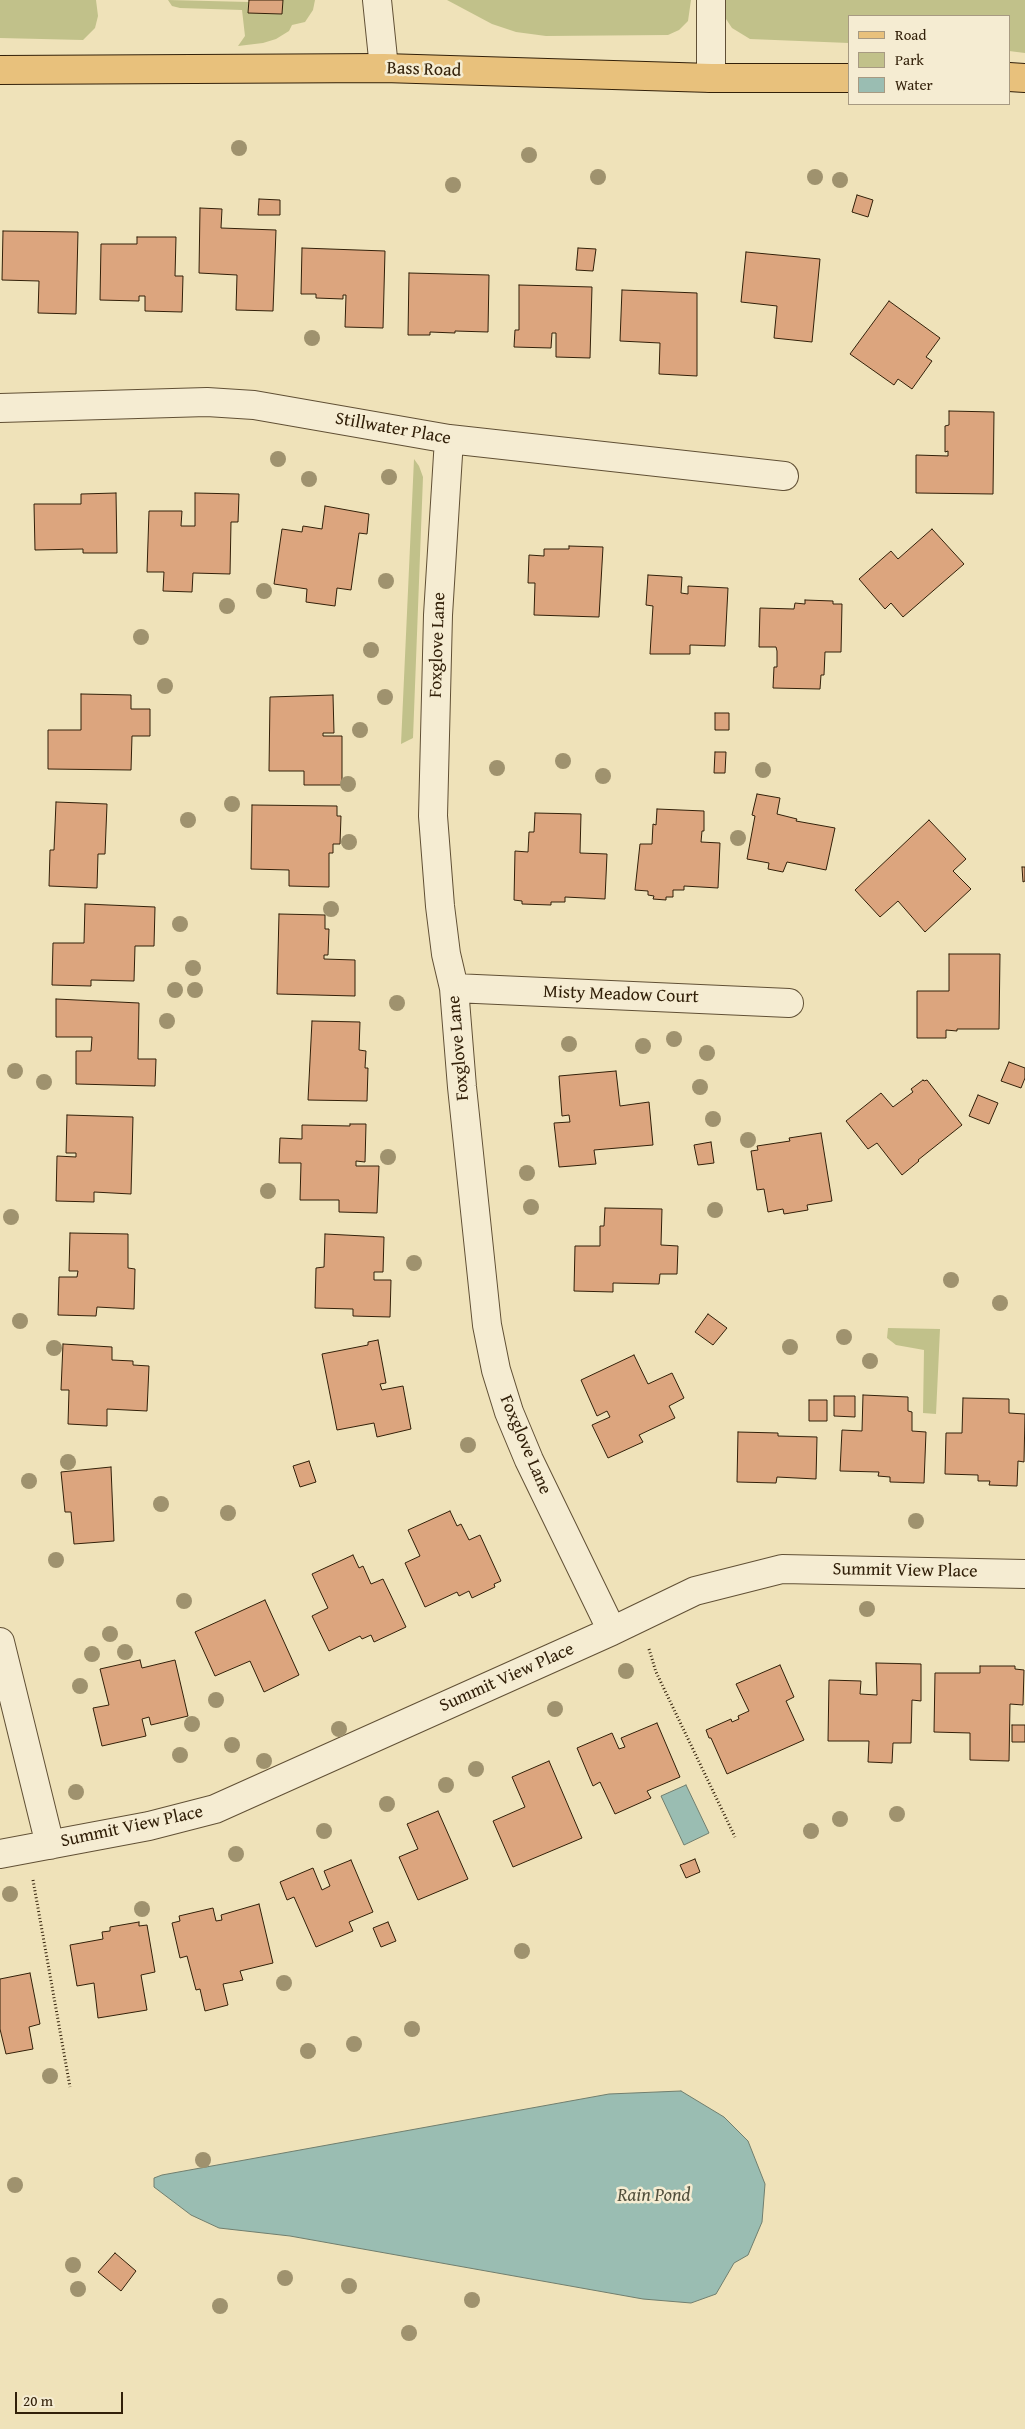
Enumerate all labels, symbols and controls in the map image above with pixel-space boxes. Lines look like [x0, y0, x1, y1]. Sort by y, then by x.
legend [848, 15, 1010, 105]
text: Road [895, 24, 926, 45]
text: Park [895, 49, 924, 70]
street label: Bass Road [386, 58, 462, 82]
text: Water [895, 74, 933, 95]
street label: Stillwater Place [333, 408, 453, 450]
street label: Foxglove Lane [425, 592, 451, 698]
street label: Misty Meadow Court [543, 981, 699, 1009]
street label: Foxglove Lane [444, 994, 474, 1102]
street label: Foxglove Lane [494, 1392, 556, 1498]
street label: Summit View Place [832, 1559, 978, 1583]
street label: Summit View Place [436, 1639, 578, 1717]
street label: Summit View Place [59, 1801, 205, 1853]
water label: Rain Pond [617, 2185, 691, 2207]
scale bar [18, 2382, 125, 2414]
text: 20 m [23, 2390, 53, 2411]

